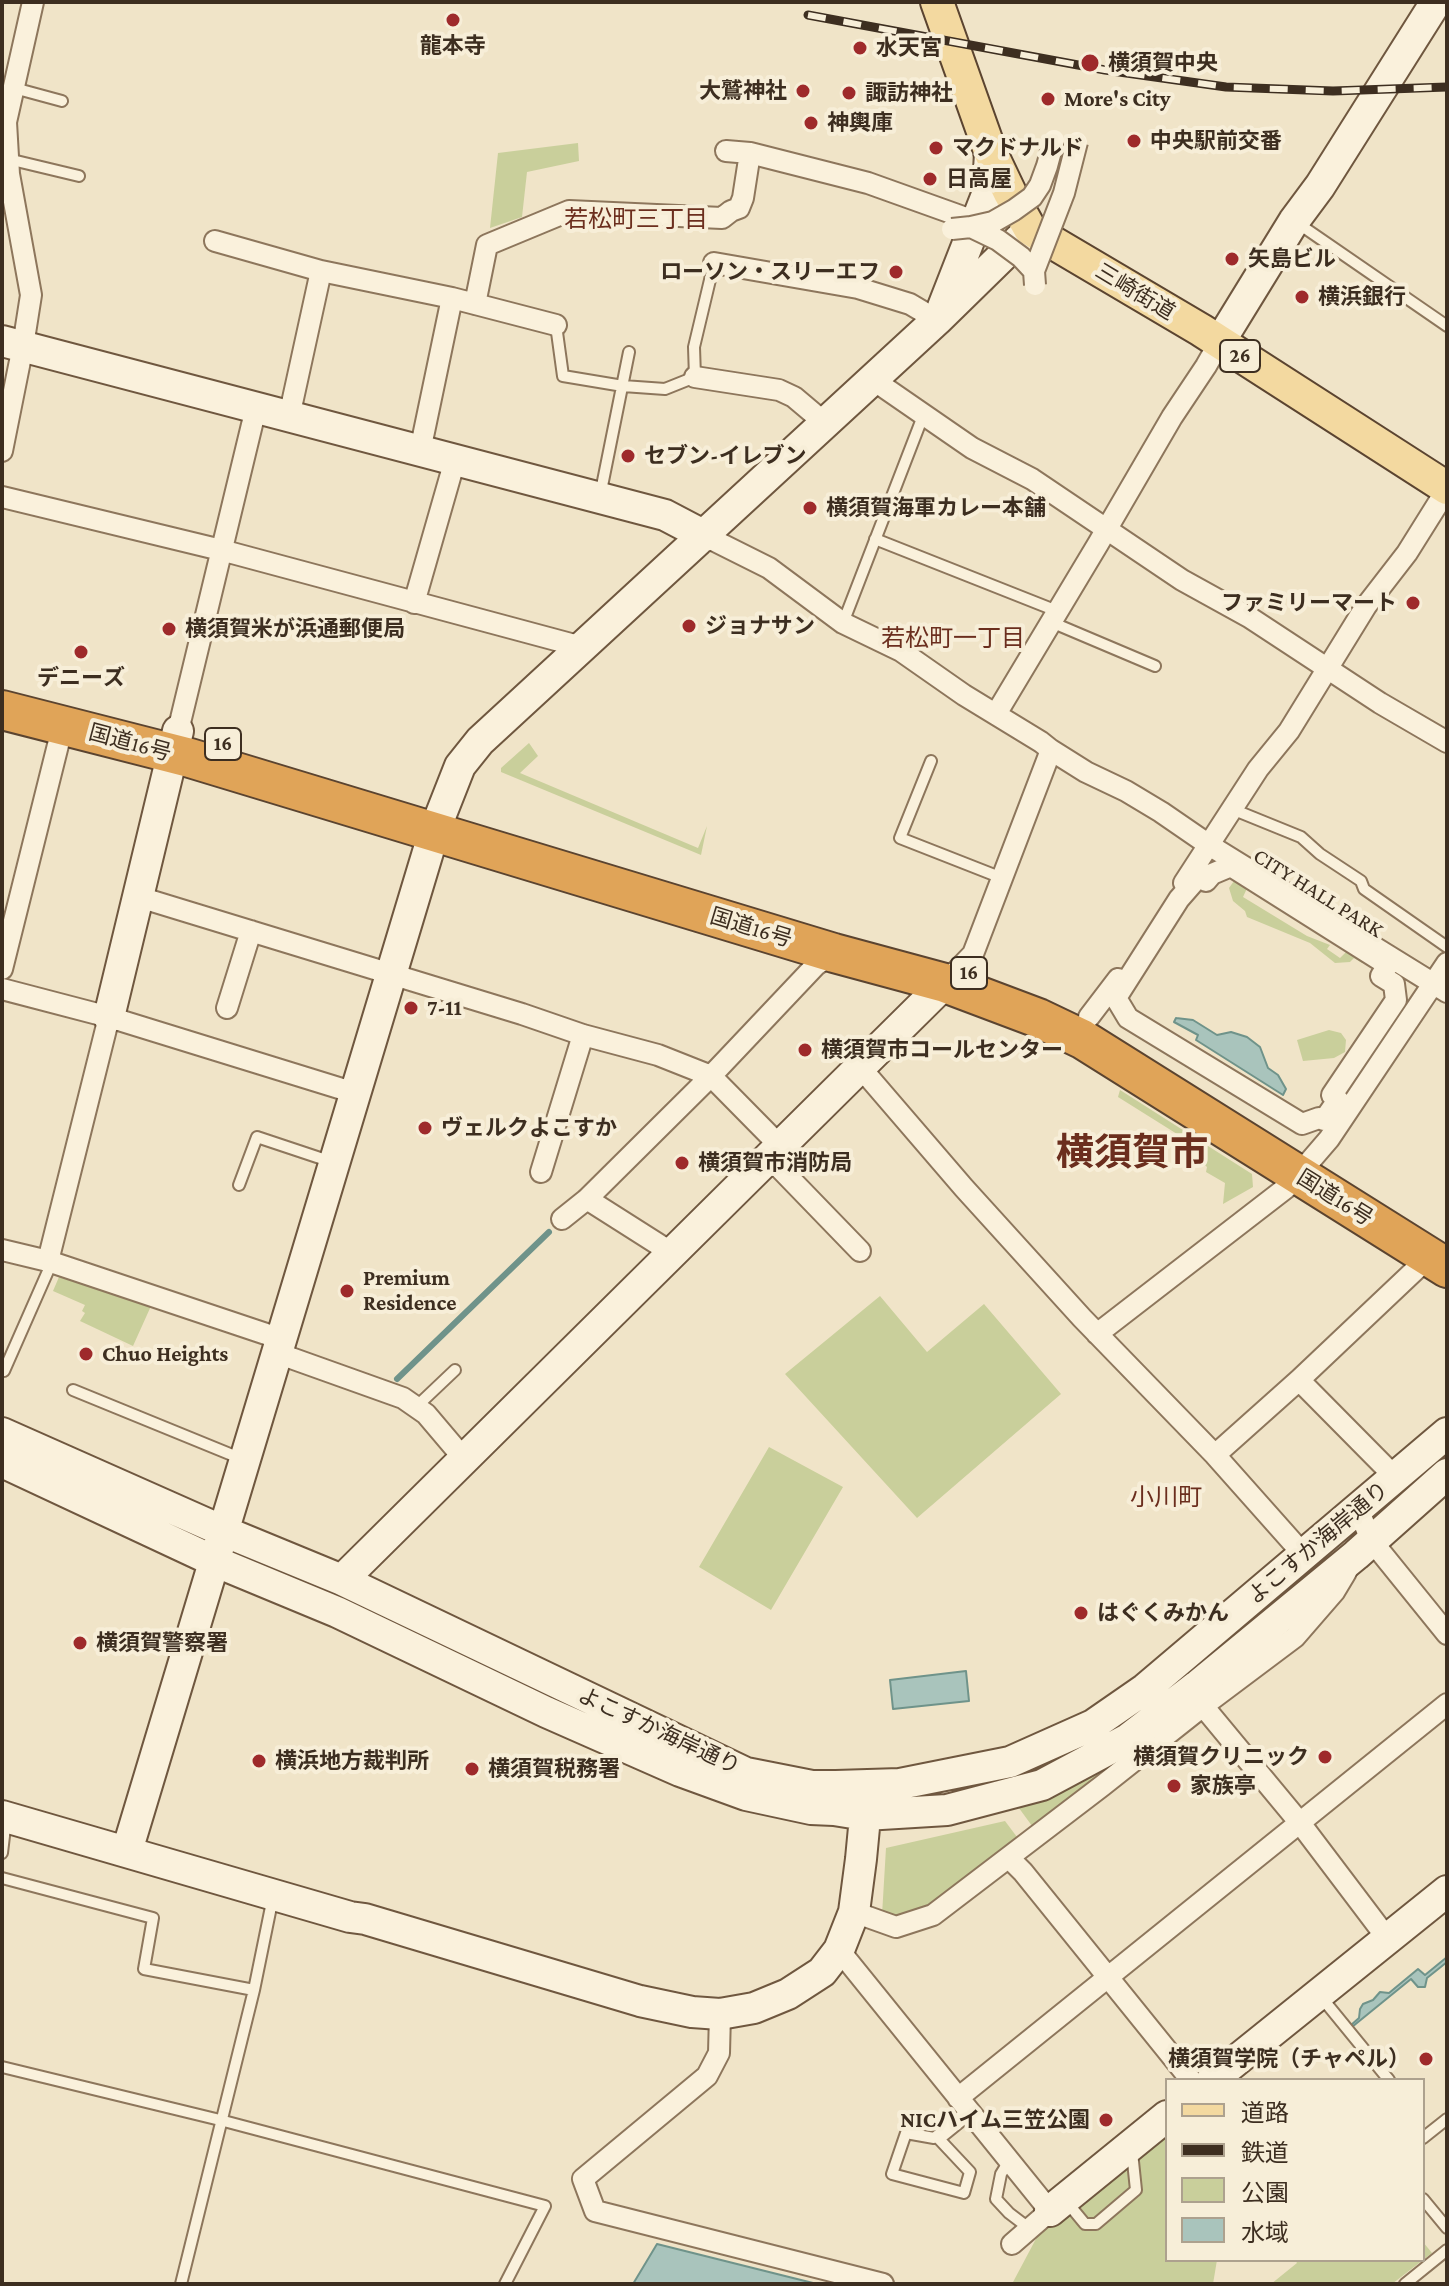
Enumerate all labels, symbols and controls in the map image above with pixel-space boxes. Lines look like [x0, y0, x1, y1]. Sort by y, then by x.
marker: 龍本寺 [444, 11, 462, 29]
place label: 龍本寺 [420, 33, 486, 59]
place label: 水天宮 [876, 35, 942, 61]
marker: 水天宮 [851, 39, 869, 57]
place label: 横須賀中央 [1108, 50, 1218, 76]
marker: 横須賀中央 [1079, 52, 1101, 74]
place label: 大鷲神社 [699, 78, 787, 104]
place label: 諏訪神社 [865, 80, 953, 106]
marker: 大鷲神社 [794, 82, 812, 100]
marker: 諏訪神社 [840, 84, 858, 102]
place label: More's City [1064, 86, 1170, 112]
marker: More's City [1039, 90, 1057, 108]
place label: 神輿庫 [827, 110, 893, 136]
marker: 神輿庫 [802, 114, 820, 132]
place label: 中央駅前交番 [1150, 128, 1282, 154]
marker: 中央駅前交番 [1125, 132, 1143, 150]
place label: マクドナルド [952, 135, 1084, 161]
marker: マクドナルド [927, 139, 945, 157]
place label: 日高屋 [946, 166, 1012, 192]
marker: 日高屋 [921, 170, 939, 188]
district label: 若松町三丁目 [564, 206, 708, 234]
place label: 矢島ビル [1248, 246, 1336, 272]
marker: 矢島ビル [1223, 250, 1241, 268]
street label: 三崎街道 [1090, 258, 1180, 326]
place label: ローソン・スリーエフ [660, 259, 880, 285]
marker: ローソン・スリーエフ [887, 263, 905, 281]
place label: 横浜銀行 [1318, 284, 1406, 310]
marker: 横浜銀行 [1293, 288, 1311, 306]
road number: 26 [1220, 340, 1260, 372]
place label: セブン-イレブン [644, 443, 806, 469]
marker: セブン-イレブン [619, 447, 637, 465]
place label: 横須賀海軍カレー本舗 [826, 495, 1046, 521]
marker: 横須賀海軍カレー本舗 [801, 499, 819, 517]
place label: ファミリーマート [1221, 590, 1397, 616]
marker: ファミリーマート [1404, 594, 1422, 612]
place label: ジョナサン [705, 613, 815, 639]
place label: 横須賀米が浜通郵便局 [185, 616, 405, 642]
marker: ジョナサン [680, 617, 698, 635]
marker: 横須賀米が浜通郵便局 [160, 620, 178, 638]
district label: 若松町一丁目 [881, 625, 1025, 653]
marker: デニーズ [72, 643, 90, 661]
place label: デニーズ [37, 665, 125, 691]
street label: 国道16号 [86, 719, 174, 767]
road number: 16 [205, 728, 241, 760]
street label: CITY HALL PARK [1248, 843, 1388, 943]
street label: 国道16号 [707, 903, 795, 953]
road number: 16 [951, 957, 987, 989]
place label: 7-11 [427, 995, 462, 1021]
marker: 7-11 [402, 999, 420, 1017]
place label: 横須賀市コールセンター [821, 1037, 1063, 1063]
marker: 横須賀市コールセンター [796, 1041, 814, 1059]
place label: ヴェルクよこすか [441, 1115, 617, 1141]
marker: ヴェルクよこすか [416, 1119, 434, 1137]
district label: 横須賀市 [1056, 1130, 1208, 1176]
place label: 横須賀市消防局 [698, 1150, 852, 1176]
marker: 横須賀市消防局 [673, 1154, 691, 1172]
street label: 国道16号 [1292, 1164, 1378, 1232]
place label: Premium Residence [363, 1265, 456, 1316]
marker: Premium Residence [338, 1282, 356, 1300]
place label: Chuo Heights [102, 1341, 228, 1367]
marker: Chuo Heights [77, 1345, 95, 1363]
street label: よこすか海岸通り [1242, 1476, 1394, 1610]
district label: 小川町 [1130, 1484, 1202, 1512]
place label: はぐくみかん [1097, 1600, 1229, 1626]
marker: はぐくみかん [1072, 1604, 1090, 1622]
place label: 横須賀警察署 [96, 1630, 228, 1656]
marker: 横須賀警察署 [71, 1634, 89, 1652]
street label: よこすか海岸通り [574, 1682, 744, 1780]
place label: 横須賀クリニック [1133, 1744, 1309, 1770]
place label: 横浜地方裁判所 [275, 1748, 429, 1774]
marker: 横須賀クリニック [1316, 1748, 1334, 1766]
marker: 横浜地方裁判所 [250, 1752, 268, 1770]
place label: 横須賀税務署 [488, 1756, 620, 1782]
marker: 横須賀税務署 [463, 1760, 481, 1778]
place label: 家族亭 [1190, 1773, 1256, 1799]
marker: 家族亭 [1165, 1777, 1183, 1795]
place label: 横須賀学院（チャペル） [1168, 2046, 1410, 2072]
marker: 横須賀学院（チャペル） [1417, 2050, 1435, 2068]
legend [1165, 2078, 1425, 2262]
text: 道路 [1241, 2099, 1289, 2126]
place label: NICハイム三笠公園 [900, 2107, 1090, 2133]
marker: NICハイム三笠公園 [1097, 2111, 1115, 2129]
text: 鉄道 [1241, 2139, 1289, 2166]
text: 公園 [1241, 2179, 1289, 2206]
text: 水域 [1241, 2219, 1289, 2246]

